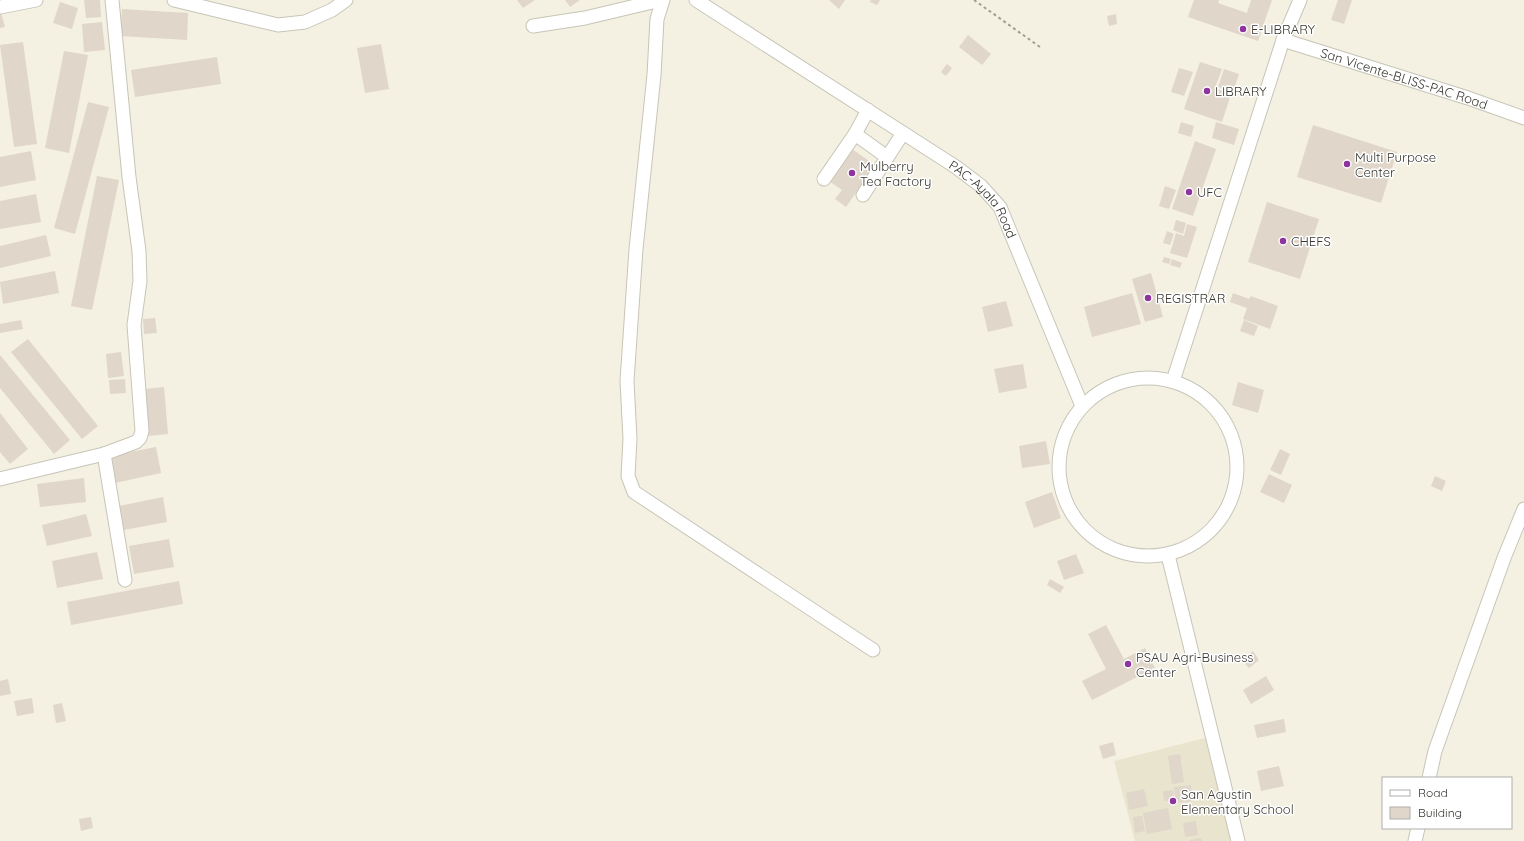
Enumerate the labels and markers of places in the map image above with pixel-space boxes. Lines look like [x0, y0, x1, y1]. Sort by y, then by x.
place label: E-LIBRARY [1251, 21, 1316, 37]
marker: E-LIBRARY [1238, 24, 1248, 34]
place label: LIBRARY [1215, 83, 1267, 99]
marker: LIBRARY [1202, 86, 1212, 96]
place label: Multi Purpose Center [1355, 149, 1436, 180]
place label: Mulberry Tea Factory [860, 158, 931, 189]
marker: Multi Purpose Center [1342, 159, 1352, 169]
marker: Mulberry Tea Factory [847, 168, 857, 178]
place label: UFC [1197, 184, 1223, 200]
marker: UFC [1184, 187, 1194, 197]
place label: CHEFS [1291, 233, 1331, 249]
marker: CHEFS [1278, 236, 1288, 246]
place label: REGISTRAR [1156, 290, 1226, 306]
marker: REGISTRAR [1143, 293, 1153, 303]
place label: PSAU Agri-Business Center [1136, 649, 1253, 680]
marker: PSAU Agri-Business Center [1123, 659, 1133, 669]
place label: San Agustin Elementary School [1181, 786, 1294, 817]
marker: San Agustin Elementary School [1168, 796, 1178, 806]

